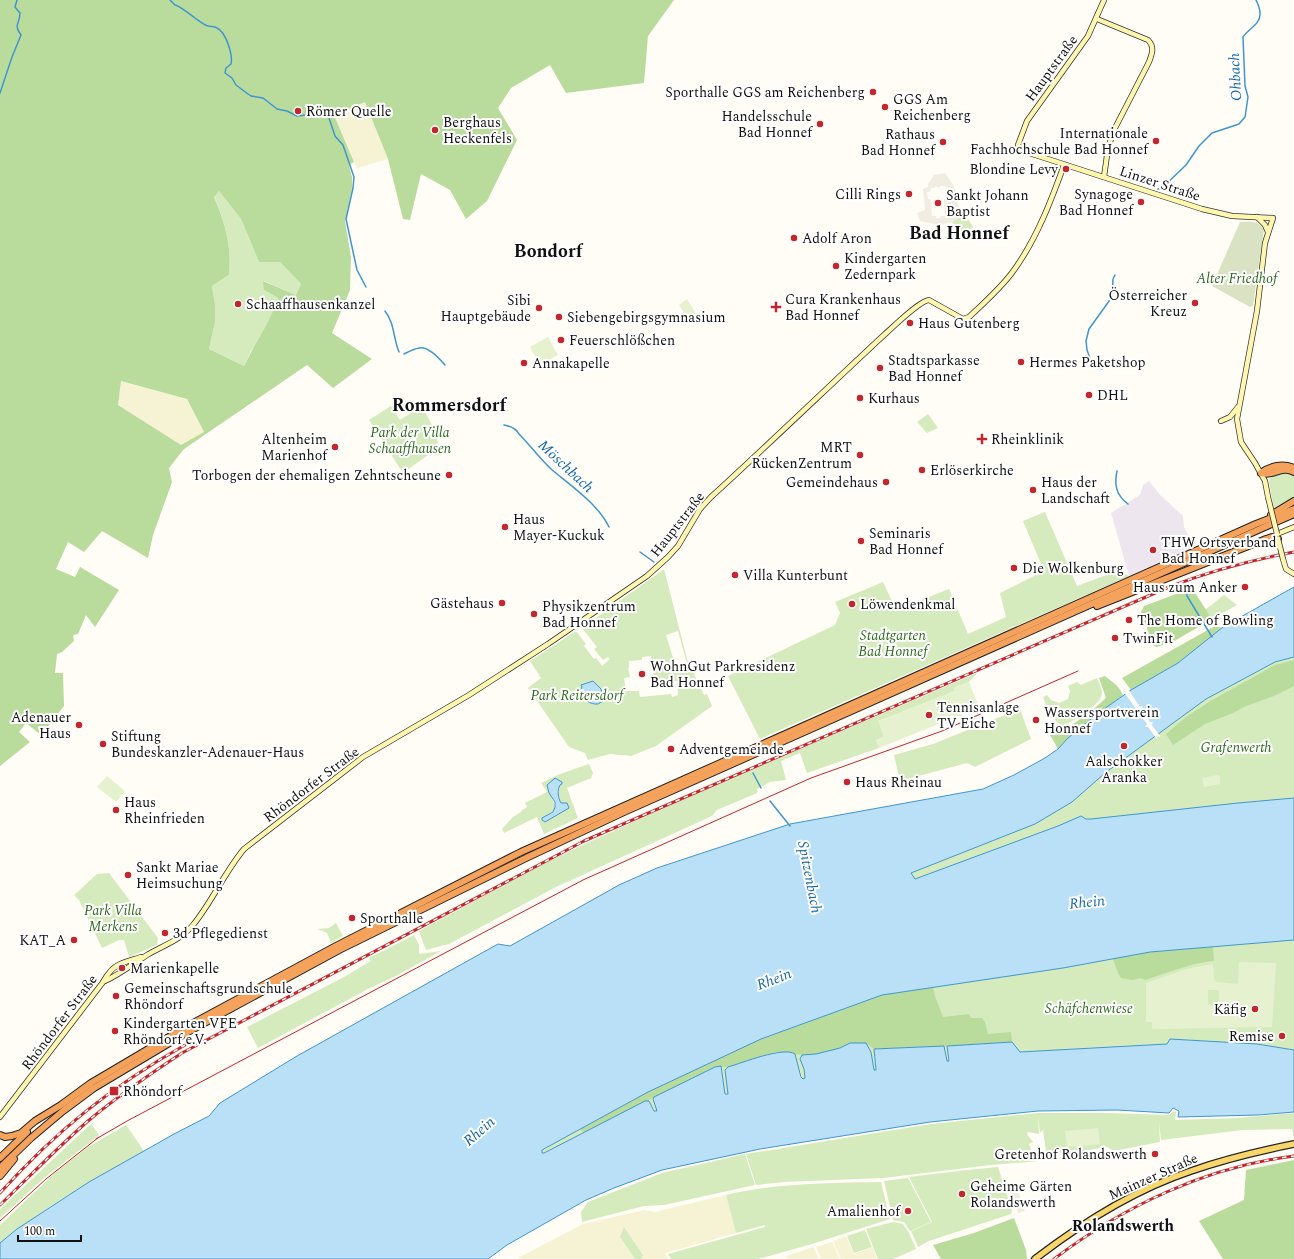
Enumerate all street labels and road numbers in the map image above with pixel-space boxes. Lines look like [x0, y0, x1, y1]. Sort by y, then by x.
street label: Hauptstraße [1020, 31, 1083, 106]
street label: Linzer Straße [1117, 160, 1203, 207]
street label: Hauptstraße [645, 487, 710, 561]
street label: Rhöndorfer Straße [259, 741, 364, 827]
street label: Rhöndorfer Straße [16, 970, 103, 1075]
street label: Mainzer Straße [1105, 1147, 1201, 1205]

